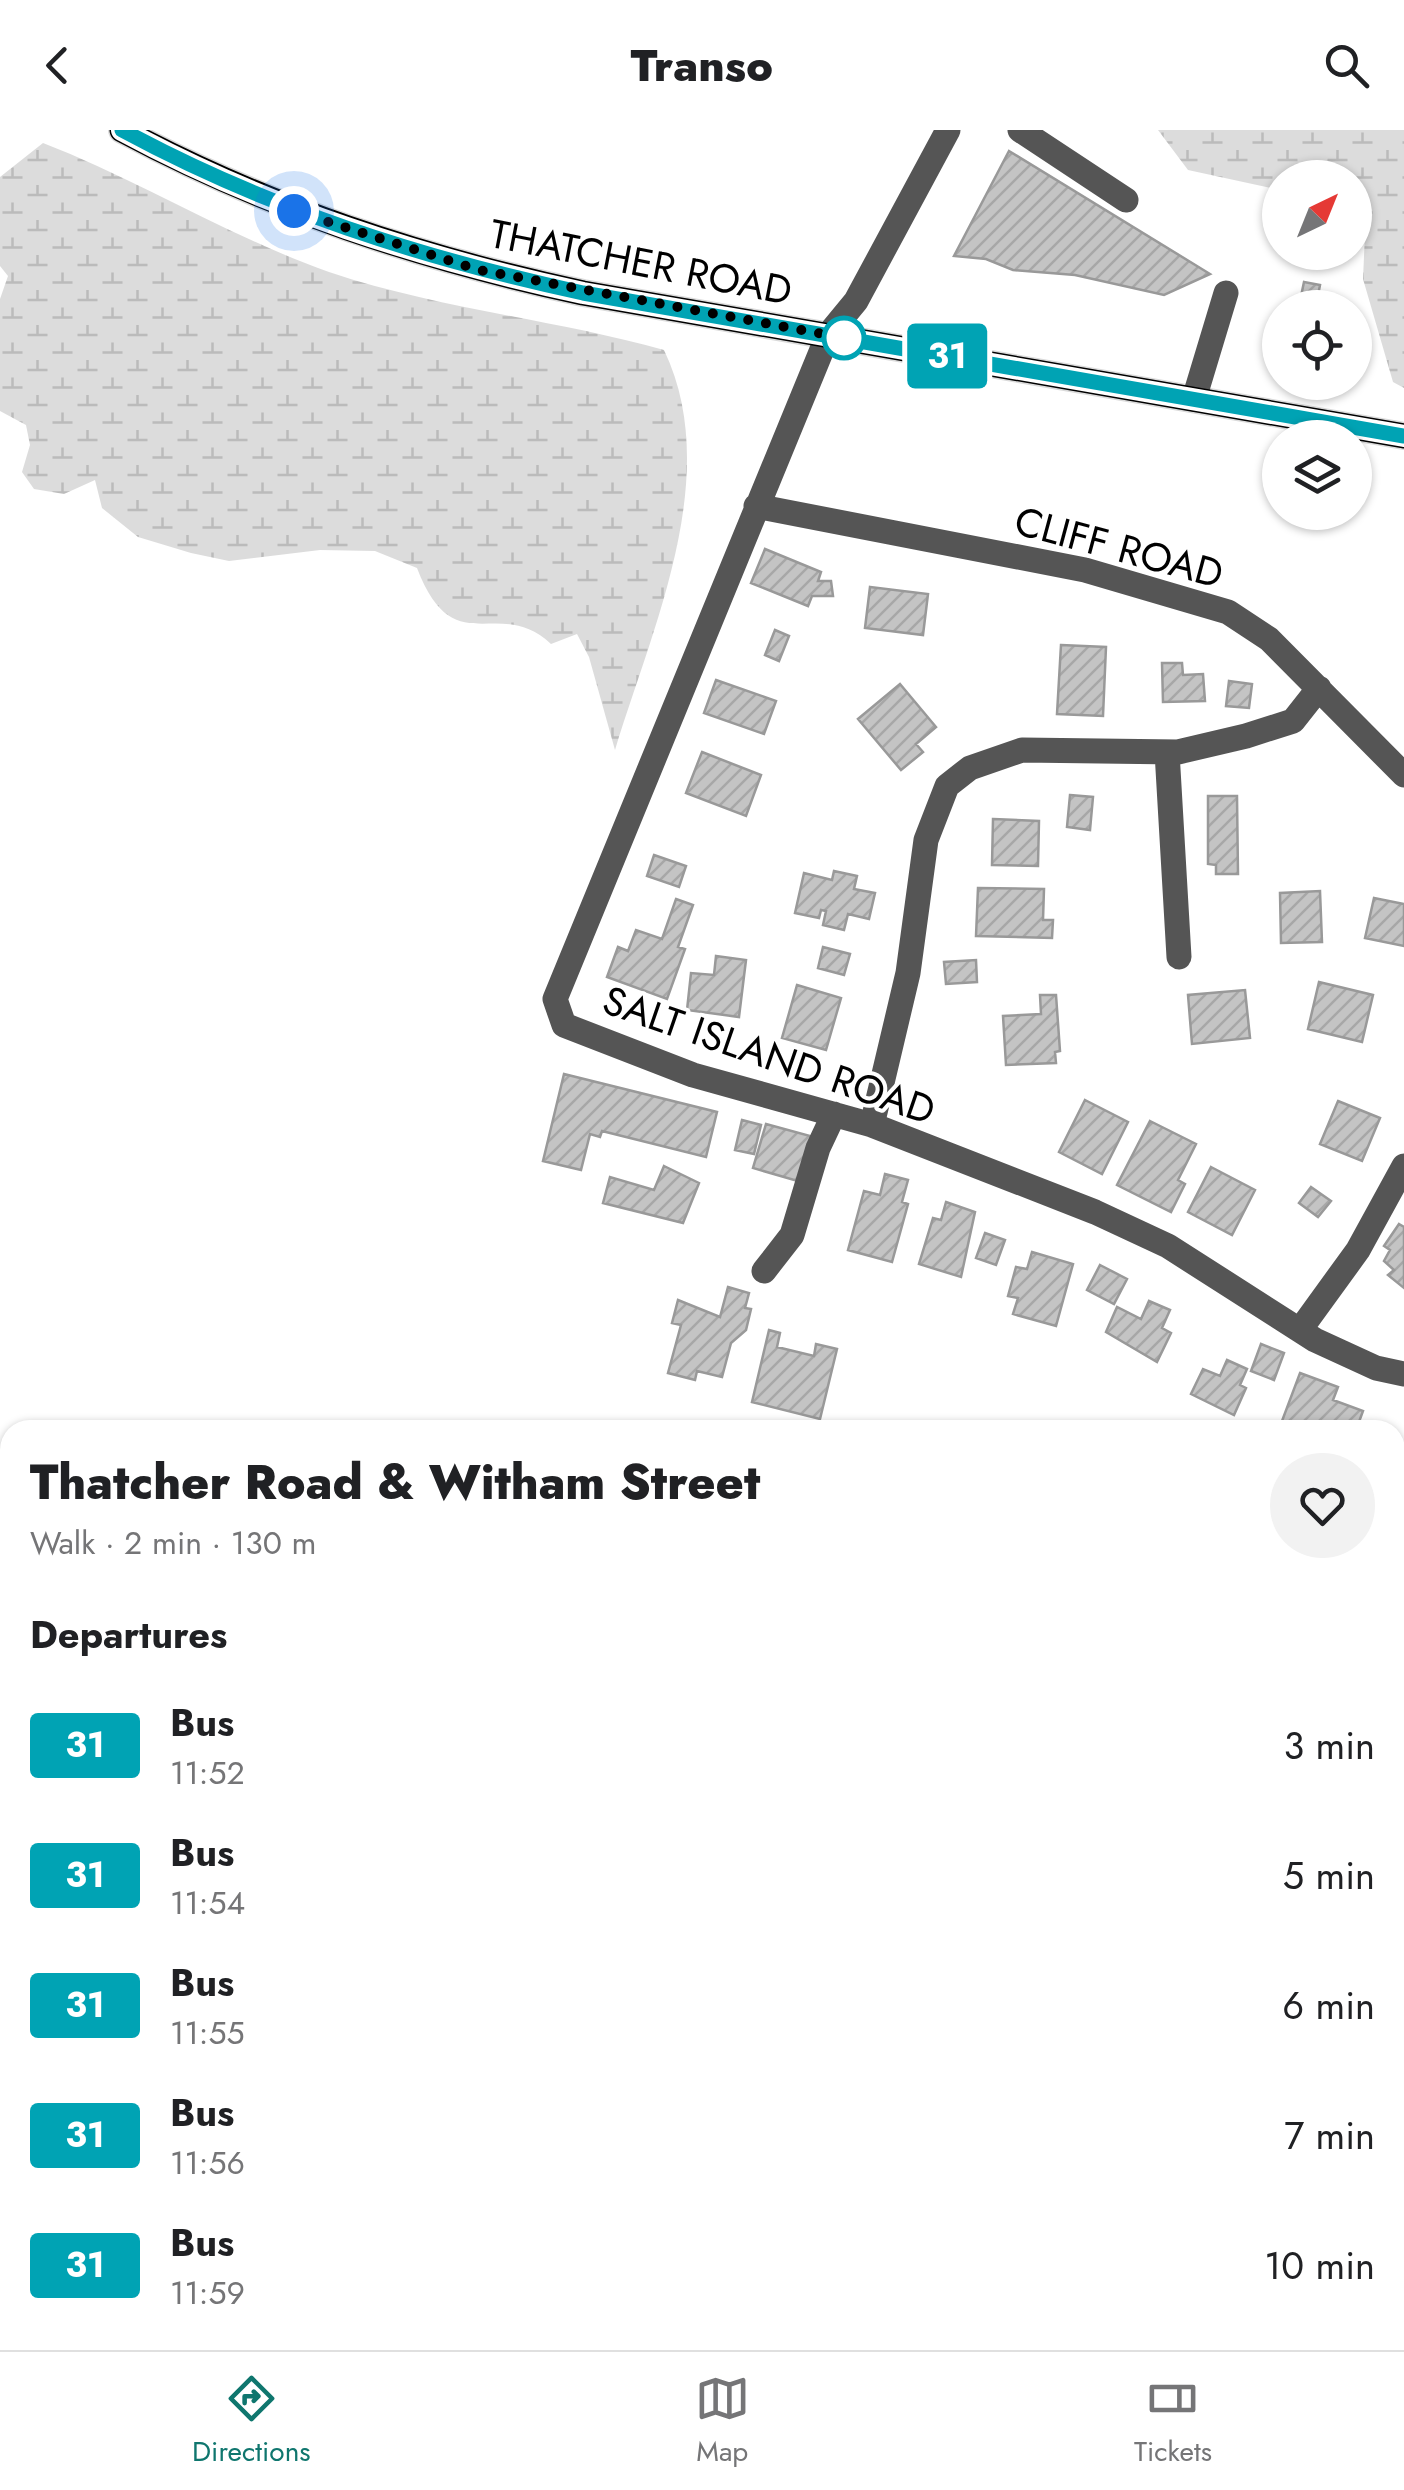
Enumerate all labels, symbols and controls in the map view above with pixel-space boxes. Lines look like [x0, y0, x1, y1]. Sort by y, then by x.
text: Transo [631, 33, 773, 98]
icon: back [30, 38, 85, 93]
icon: search [1319, 38, 1374, 93]
north arrow [1262, 160, 1372, 270]
map controls [1262, 160, 1372, 530]
your location [269, 186, 319, 236]
street label: THATCHER ROAD [485, 204, 797, 320]
button: locate [1262, 290, 1372, 400]
unlabelled marker [823, 317, 865, 359]
line badge: 31 [902, 324, 992, 388]
text: 31 [927, 331, 967, 381]
button: layers [1262, 420, 1372, 530]
street label: CLIFF ROAD [1008, 491, 1230, 603]
street label: SALT ISLAND ROAD [595, 971, 943, 1139]
text: Thatcher Road & Witham Street [30, 1448, 760, 1517]
button: heart [1270, 1453, 1375, 1558]
text: Walk · 2 min · 130 m [30, 1520, 316, 1566]
text: Departures [30, 1607, 227, 1662]
text: Bus [170, 1695, 234, 1750]
text: 3 min [1283, 1718, 1375, 1773]
text: 31 [65, 1720, 105, 1770]
text: 11:52 [170, 1750, 245, 1796]
text: Bus [170, 1825, 234, 1880]
text: 5 min [1283, 1848, 1375, 1903]
text: 31 [65, 1850, 105, 1900]
text: 11:54 [170, 1880, 245, 1926]
text: Bus [170, 1955, 234, 2010]
text: 6 min [1282, 1978, 1375, 2033]
text: 31 [65, 1980, 105, 2030]
text: 11:55 [170, 2010, 245, 2056]
text: Bus [170, 2085, 234, 2140]
text: 7 min [1284, 2108, 1375, 2163]
text: 31 [65, 2110, 105, 2160]
text: 11:56 [170, 2140, 245, 2186]
text: Bus [170, 2215, 234, 2270]
text: 10 min [1264, 2238, 1375, 2293]
text: 31 [65, 2240, 105, 2290]
text: 11:59 [170, 2270, 245, 2316]
tab: Directions [192, 2371, 311, 2472]
tab: Map [695, 2371, 750, 2472]
tab: Tickets [1134, 2371, 1212, 2472]

